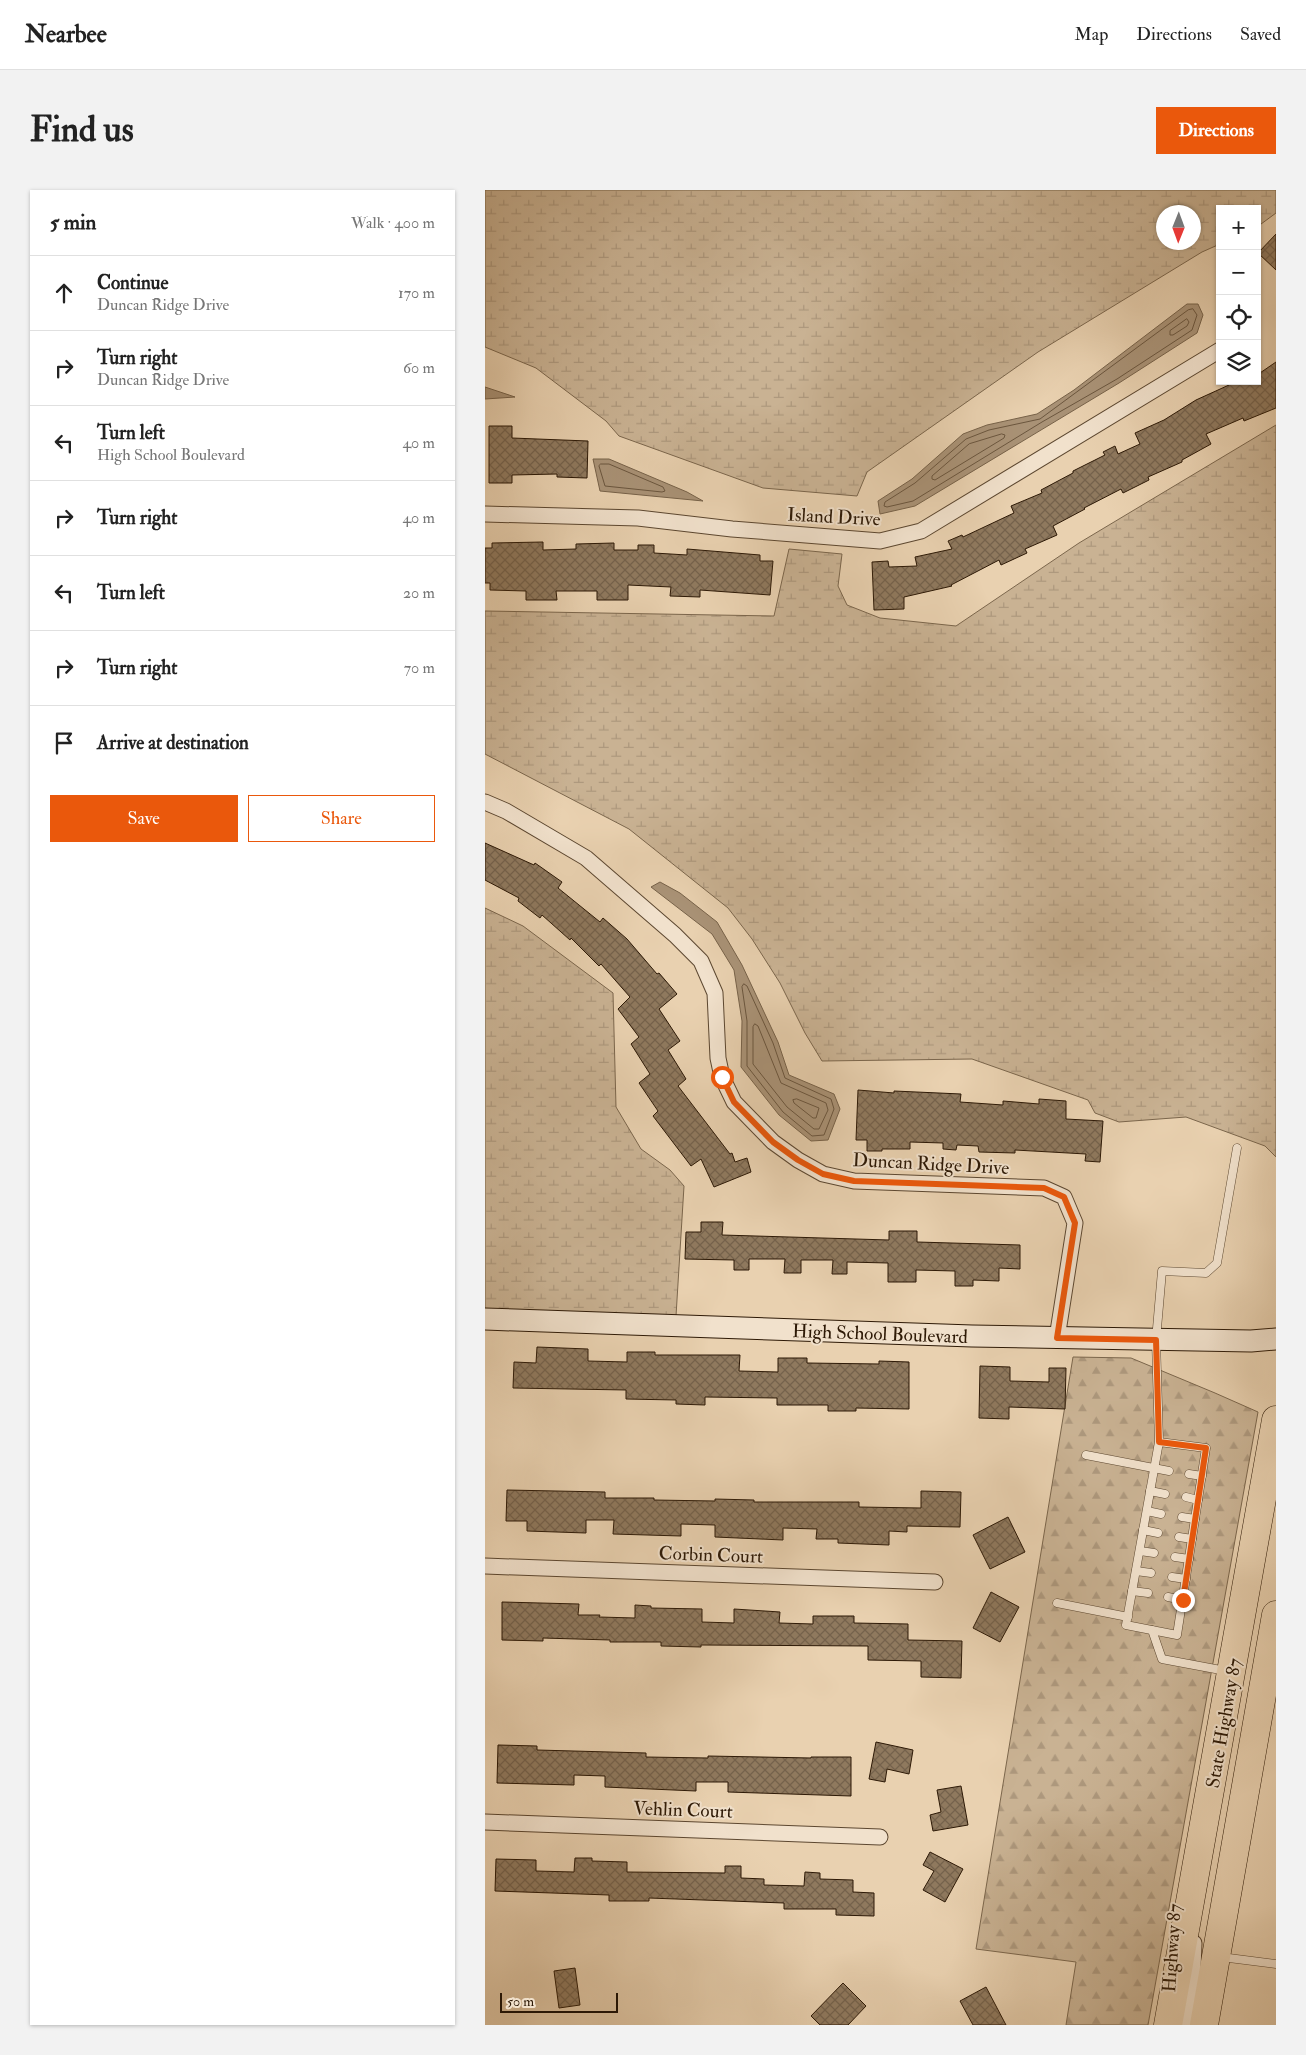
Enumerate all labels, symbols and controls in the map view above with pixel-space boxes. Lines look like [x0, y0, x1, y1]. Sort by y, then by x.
text: Nearbee [25, 19, 107, 50]
text: Map [1075, 23, 1108, 46]
text: Directions [1136, 23, 1212, 46]
text: Saved [1240, 23, 1281, 46]
button: Directions [1156, 107, 1276, 154]
text: Find us [30, 108, 134, 152]
north arrow [1156, 205, 1201, 250]
map controls [1216, 205, 1261, 385]
button: + [1216, 205, 1261, 250]
text: 5 min [50, 209, 96, 236]
text: Walk · 400 m [351, 213, 435, 233]
button: − [1216, 250, 1261, 295]
text: Continue [97, 271, 168, 295]
icon: ahead [50, 279, 78, 307]
text: 170 m [398, 283, 435, 303]
text: Duncan Ridge Drive [97, 295, 229, 315]
button: locate [1216, 295, 1261, 340]
button: layers [1216, 340, 1261, 385]
text: Turn right [97, 346, 177, 370]
icon: right [50, 354, 78, 382]
text: 60 m [403, 358, 435, 378]
text: Duncan Ridge Drive [97, 370, 229, 390]
text: Turn left [97, 421, 165, 445]
icon: left [50, 429, 78, 457]
text: 40 m [402, 433, 435, 453]
text: High School Boulevard [97, 445, 245, 465]
street label: Island Drive [787, 503, 881, 531]
icon: right [50, 504, 78, 532]
text: Turn right [97, 506, 177, 530]
text: 40 m [402, 508, 435, 528]
icon: left [50, 579, 78, 607]
text: Turn left [97, 581, 165, 605]
text: 20 m [403, 583, 435, 603]
icon: right [50, 654, 78, 682]
text: Turn right [97, 656, 177, 680]
text: 70 m [404, 658, 435, 678]
icon: arrive [50, 729, 78, 757]
text: Arrive at destination [97, 731, 249, 755]
button: Save [50, 795, 238, 842]
button: Share [248, 795, 435, 842]
route start [711, 1066, 734, 1089]
street label: Duncan Ridge Drive [852, 1148, 1010, 1180]
street label: High School Boulevard [792, 1319, 969, 1349]
street label: Corbin Court [658, 1541, 764, 1569]
route end [1172, 1589, 1195, 1612]
street label: State Highway 87 [1201, 1656, 1247, 1790]
street label: Vehlin Court [633, 1796, 733, 1824]
street label: Highway 87 [1157, 1903, 1187, 1993]
scale bar [500, 1990, 617, 2013]
text: 50 m [507, 1993, 534, 2010]

